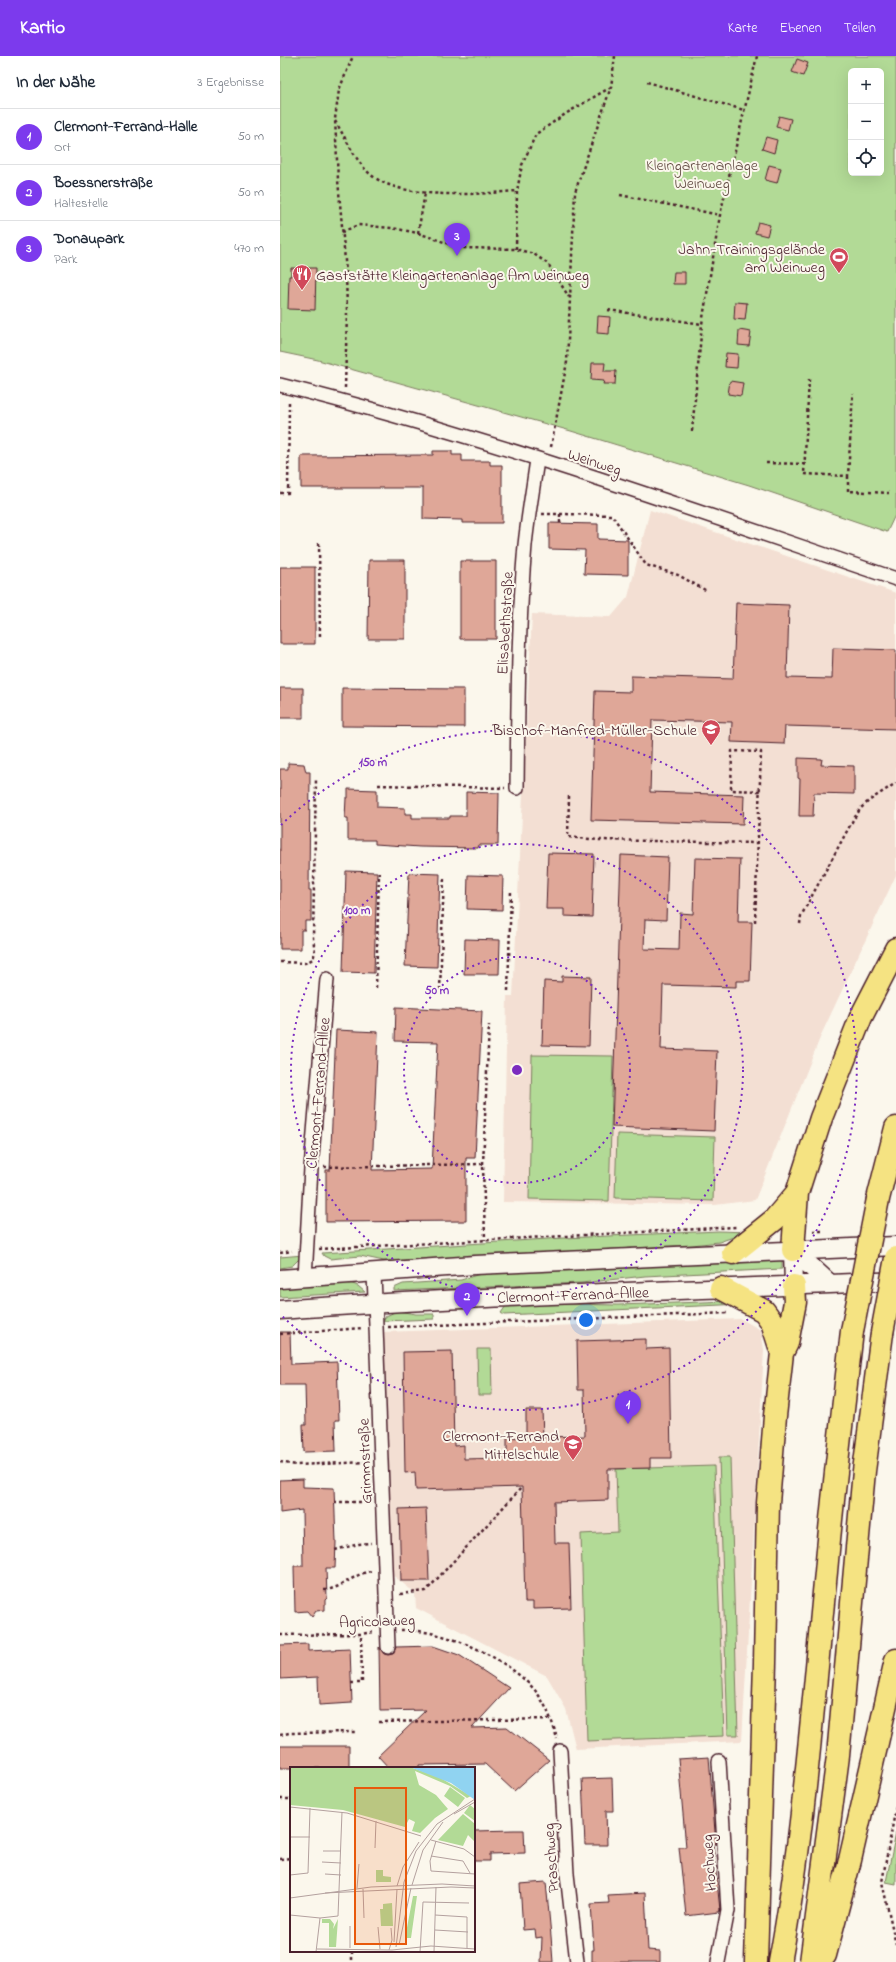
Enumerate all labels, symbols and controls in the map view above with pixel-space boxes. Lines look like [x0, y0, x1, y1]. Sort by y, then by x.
text: Kartio [20, 15, 65, 42]
text: Karte [728, 18, 757, 39]
text: Ebenen [779, 18, 822, 39]
text: Teilen [844, 18, 876, 39]
map controls [848, 68, 884, 176]
button: + [848, 68, 884, 104]
text: In der Nähe [16, 70, 95, 95]
text: 3 Ergebnisse [197, 73, 264, 92]
button: − [848, 104, 884, 140]
text: Clermont-Ferrand-Halle [54, 116, 198, 138]
text: 1 [27, 127, 31, 146]
text: 50 m [238, 127, 264, 146]
text: Ort [54, 138, 71, 157]
button: locate [848, 140, 884, 176]
park label: Kleingartenanlage Weinweg [646, 154, 759, 196]
text: Boessnerstraße [54, 172, 153, 194]
text: 2 [26, 183, 32, 202]
text: 50 m [238, 183, 264, 202]
text: Haltestelle [54, 194, 108, 213]
pin: 3 [444, 223, 470, 256]
text: Donaupark [54, 228, 124, 250]
place label: Jahn-Trainingsgelände am Weinweg [678, 238, 826, 280]
text: 3 [26, 239, 32, 258]
text: 470 m [234, 239, 264, 258]
sports icon: Jahn-Trainingsgelände am Weinweg [828, 246, 850, 274]
text: Park [54, 250, 78, 269]
restaurant icon: Gaststätte Kleingartenanlage Am Weinweg [291, 263, 313, 291]
place label: Gaststätte Kleingartenanlage Am Weinweg [316, 264, 589, 288]
street label: Weinweg [564, 443, 624, 483]
street label: Elisabethstraße [491, 570, 521, 675]
school or university icon: Bischof-Manfred-Müller-Schule [700, 718, 722, 746]
place label: Bischof-Manfred-Müller-Schule [491, 719, 698, 743]
text: 150 m [359, 754, 388, 772]
text: 100 m [344, 902, 371, 920]
text: 50 m [425, 982, 450, 1000]
street label: Clermont-Ferrand-Allee [300, 1016, 338, 1170]
centre of rings [510, 1063, 524, 1077]
street label: Clermont-Ferrand-Allee [497, 1281, 650, 1311]
pin: 2 [454, 1283, 480, 1316]
your location [576, 1310, 596, 1330]
pin: 1 [615, 1391, 641, 1424]
street label: Grimmstraße [352, 1417, 379, 1504]
place label: Clermont-Ferrand Mittelschule [442, 1425, 560, 1467]
school or university icon: Clermont-Ferrand Mittelschule [562, 1433, 584, 1461]
street label: Agricolaweg [339, 1609, 415, 1635]
inset map [290, 1767, 475, 1952]
street label: Praschweg [538, 1822, 566, 1893]
street label: Hochweg [696, 1833, 724, 1892]

